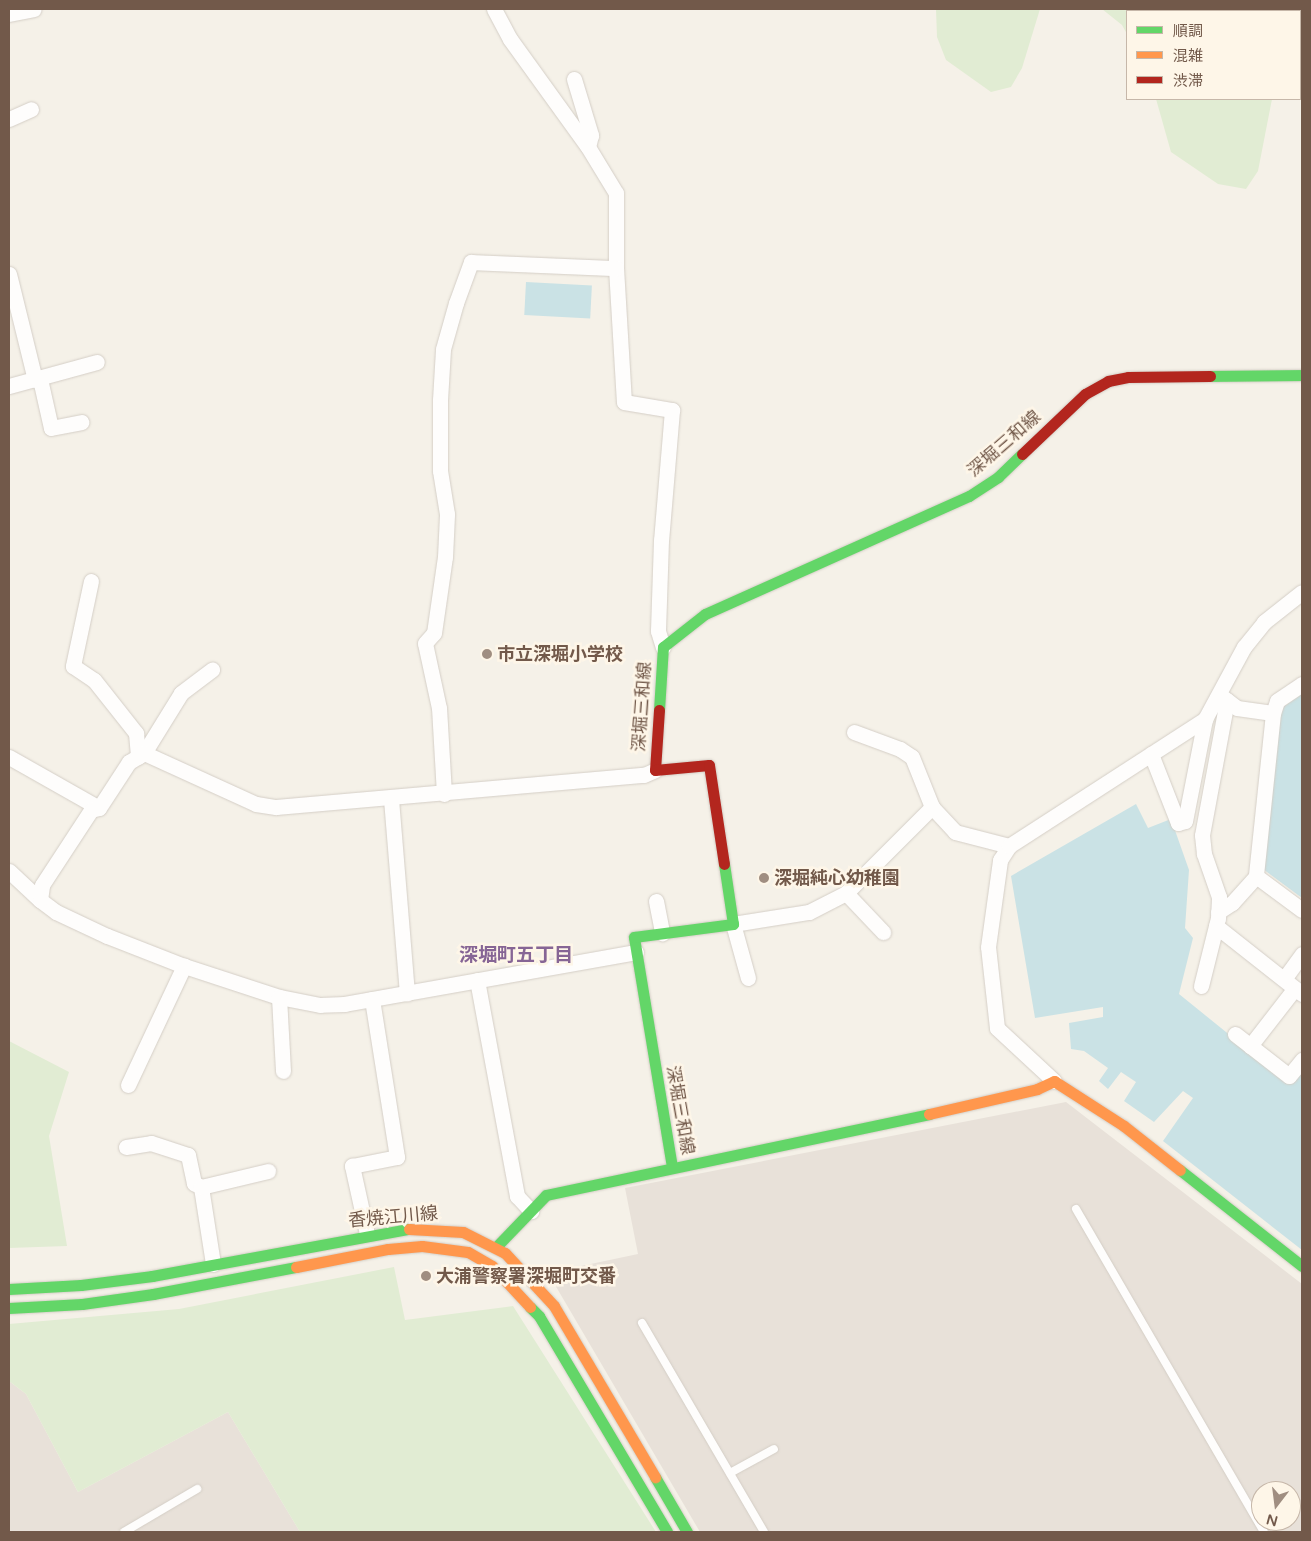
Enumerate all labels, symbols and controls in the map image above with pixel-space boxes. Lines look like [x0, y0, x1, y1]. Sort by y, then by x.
legend [1126, 10, 1301, 100]
text: 順調 [1173, 22, 1203, 40]
text: 混雑 [1173, 47, 1203, 65]
text: 渋滞 [1173, 72, 1203, 90]
street label: 深堀三和線 [963, 406, 1045, 482]
place label: 市立深堀小学校 [497, 643, 623, 665]
marker: 市立深堀小学校 [481, 648, 493, 660]
street label: 深堀三和線 [628, 661, 656, 753]
place label: 深堀純心幼稚園 [774, 867, 900, 889]
marker: 深堀純心幼稚園 [758, 872, 770, 884]
district label: 深堀町五丁目 [459, 945, 573, 967]
street label: 深堀三和線 [662, 1064, 698, 1156]
street label: 香焼江川線 [347, 1202, 439, 1232]
place label: 大浦警察署深堀町交番 [436, 1265, 616, 1287]
marker: 大浦警察署深堀町交番 [420, 1270, 432, 1282]
north arrow [1251, 1481, 1301, 1531]
text: N [1265, 1510, 1280, 1530]

